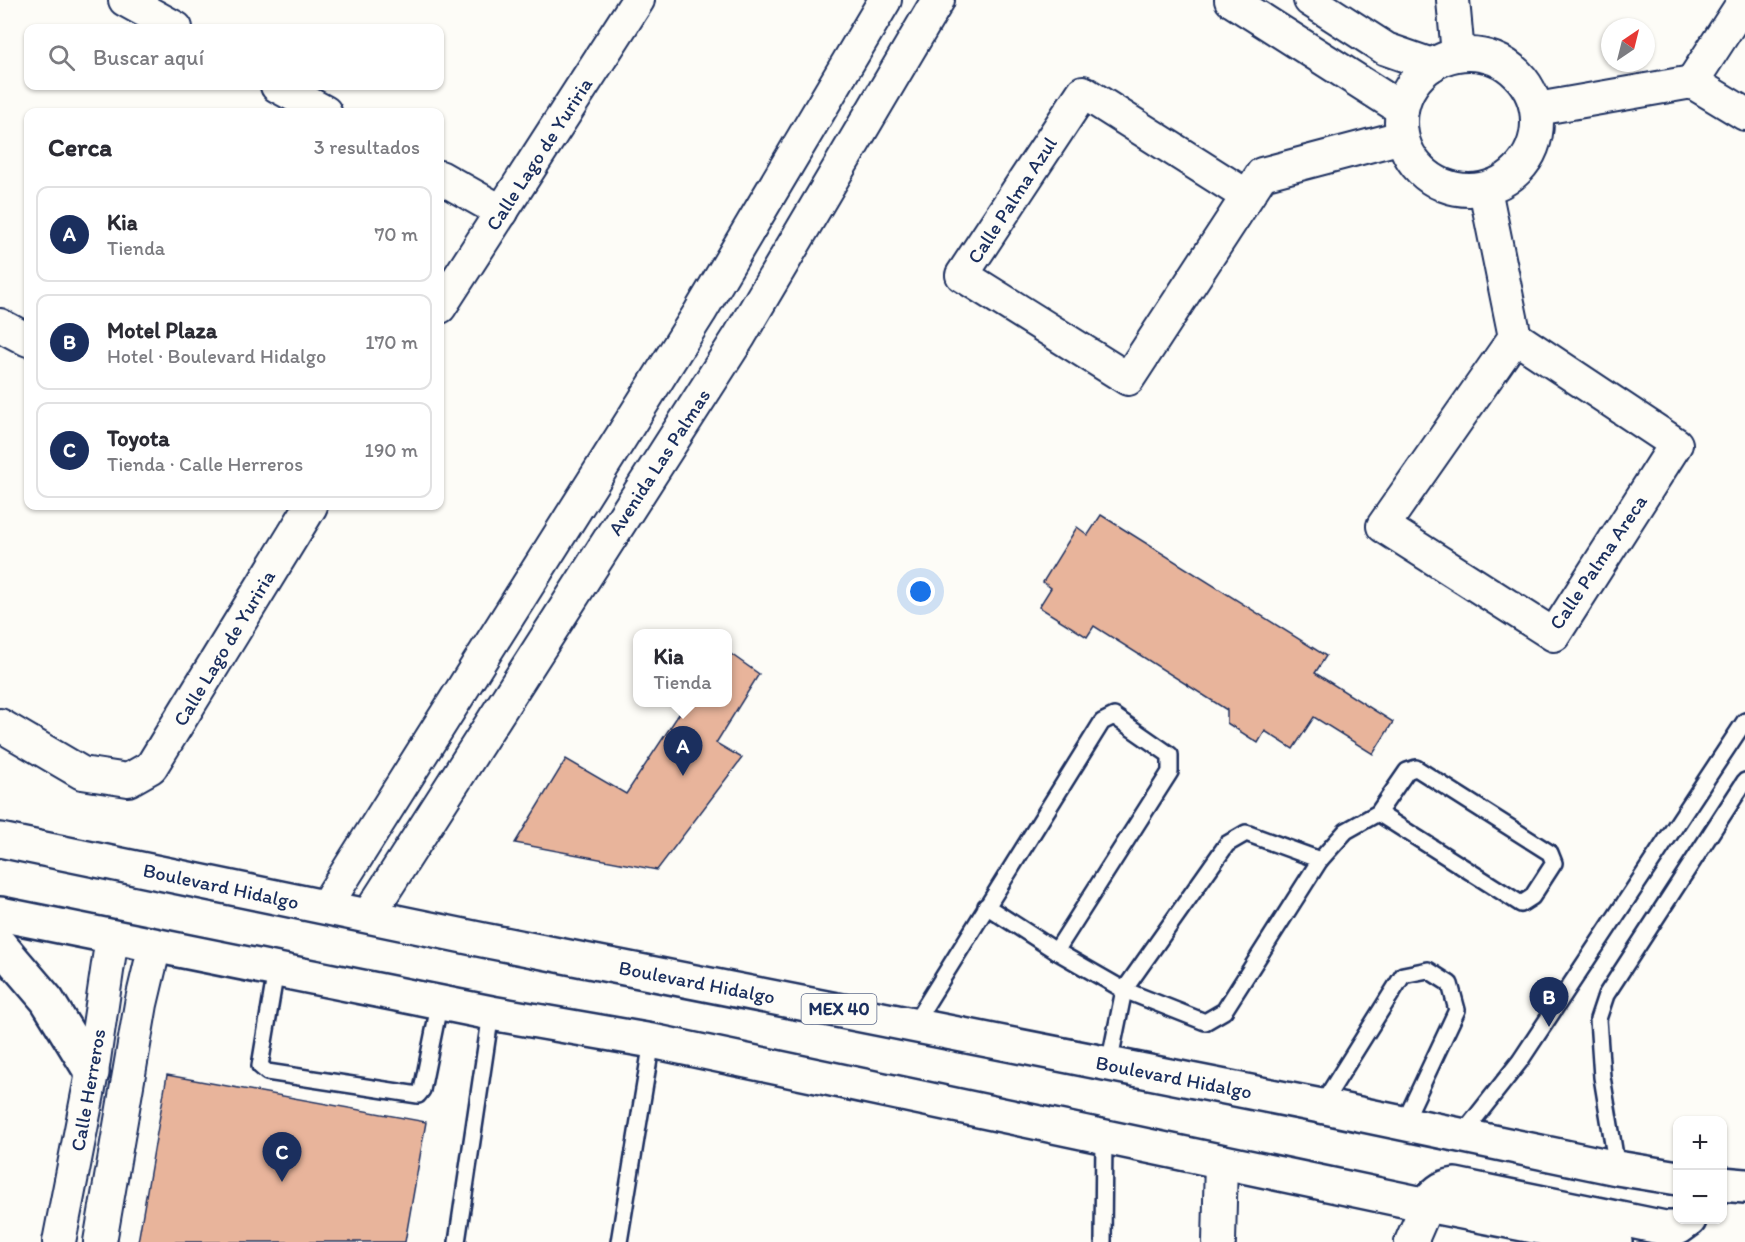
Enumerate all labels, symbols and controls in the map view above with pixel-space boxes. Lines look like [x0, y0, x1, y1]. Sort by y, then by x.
north arrow [1601, 18, 1655, 72]
search box [24, 24, 444, 90]
icon: search [45, 41, 78, 74]
text: Buscar aquí [93, 44, 204, 71]
street label: Calle Lago de Yuriria [481, 72, 598, 235]
text: Cerca [48, 131, 112, 163]
street label: Calle Palma Azul [962, 132, 1062, 268]
text: 3 resultados [314, 135, 420, 159]
text: Kia [107, 209, 138, 236]
text: A [63, 222, 76, 246]
text: 70 m [374, 222, 418, 246]
text: Tienda [107, 236, 165, 260]
text: Motel Plaza [107, 317, 217, 344]
text: B [63, 330, 76, 354]
text: 170 m [365, 330, 418, 354]
text: Hotel · Boulevard Hidalgo [107, 344, 326, 368]
street label: Avenida Las Palmas [603, 384, 715, 540]
text: Toyota [107, 425, 170, 452]
text: C [63, 438, 76, 462]
text: 190 m [365, 438, 418, 462]
text: Tienda · Calle Herreros [107, 452, 303, 476]
street label: Calle Palma Areca [1544, 490, 1652, 634]
street label: Calle Lago de Yuriria [168, 565, 280, 730]
your location [906, 577, 935, 606]
popup [633, 629, 732, 707]
text: Kia [653, 643, 684, 670]
text: Tienda [653, 670, 712, 694]
pin: A [664, 726, 702, 776]
street label: Boulevard Hidalgo [141, 858, 301, 914]
street label: Boulevard Hidalgo [617, 955, 777, 1009]
pin: B [1530, 978, 1568, 1027]
road number: MEX 40 [802, 994, 876, 1024]
street label: Calle Herreros [65, 1027, 111, 1153]
street label: Boulevard Hidalgo [1094, 1050, 1254, 1104]
map controls [1673, 1116, 1727, 1224]
button: + [1673, 1116, 1727, 1170]
pin: C [262, 1132, 302, 1182]
button: − [1673, 1170, 1727, 1224]

